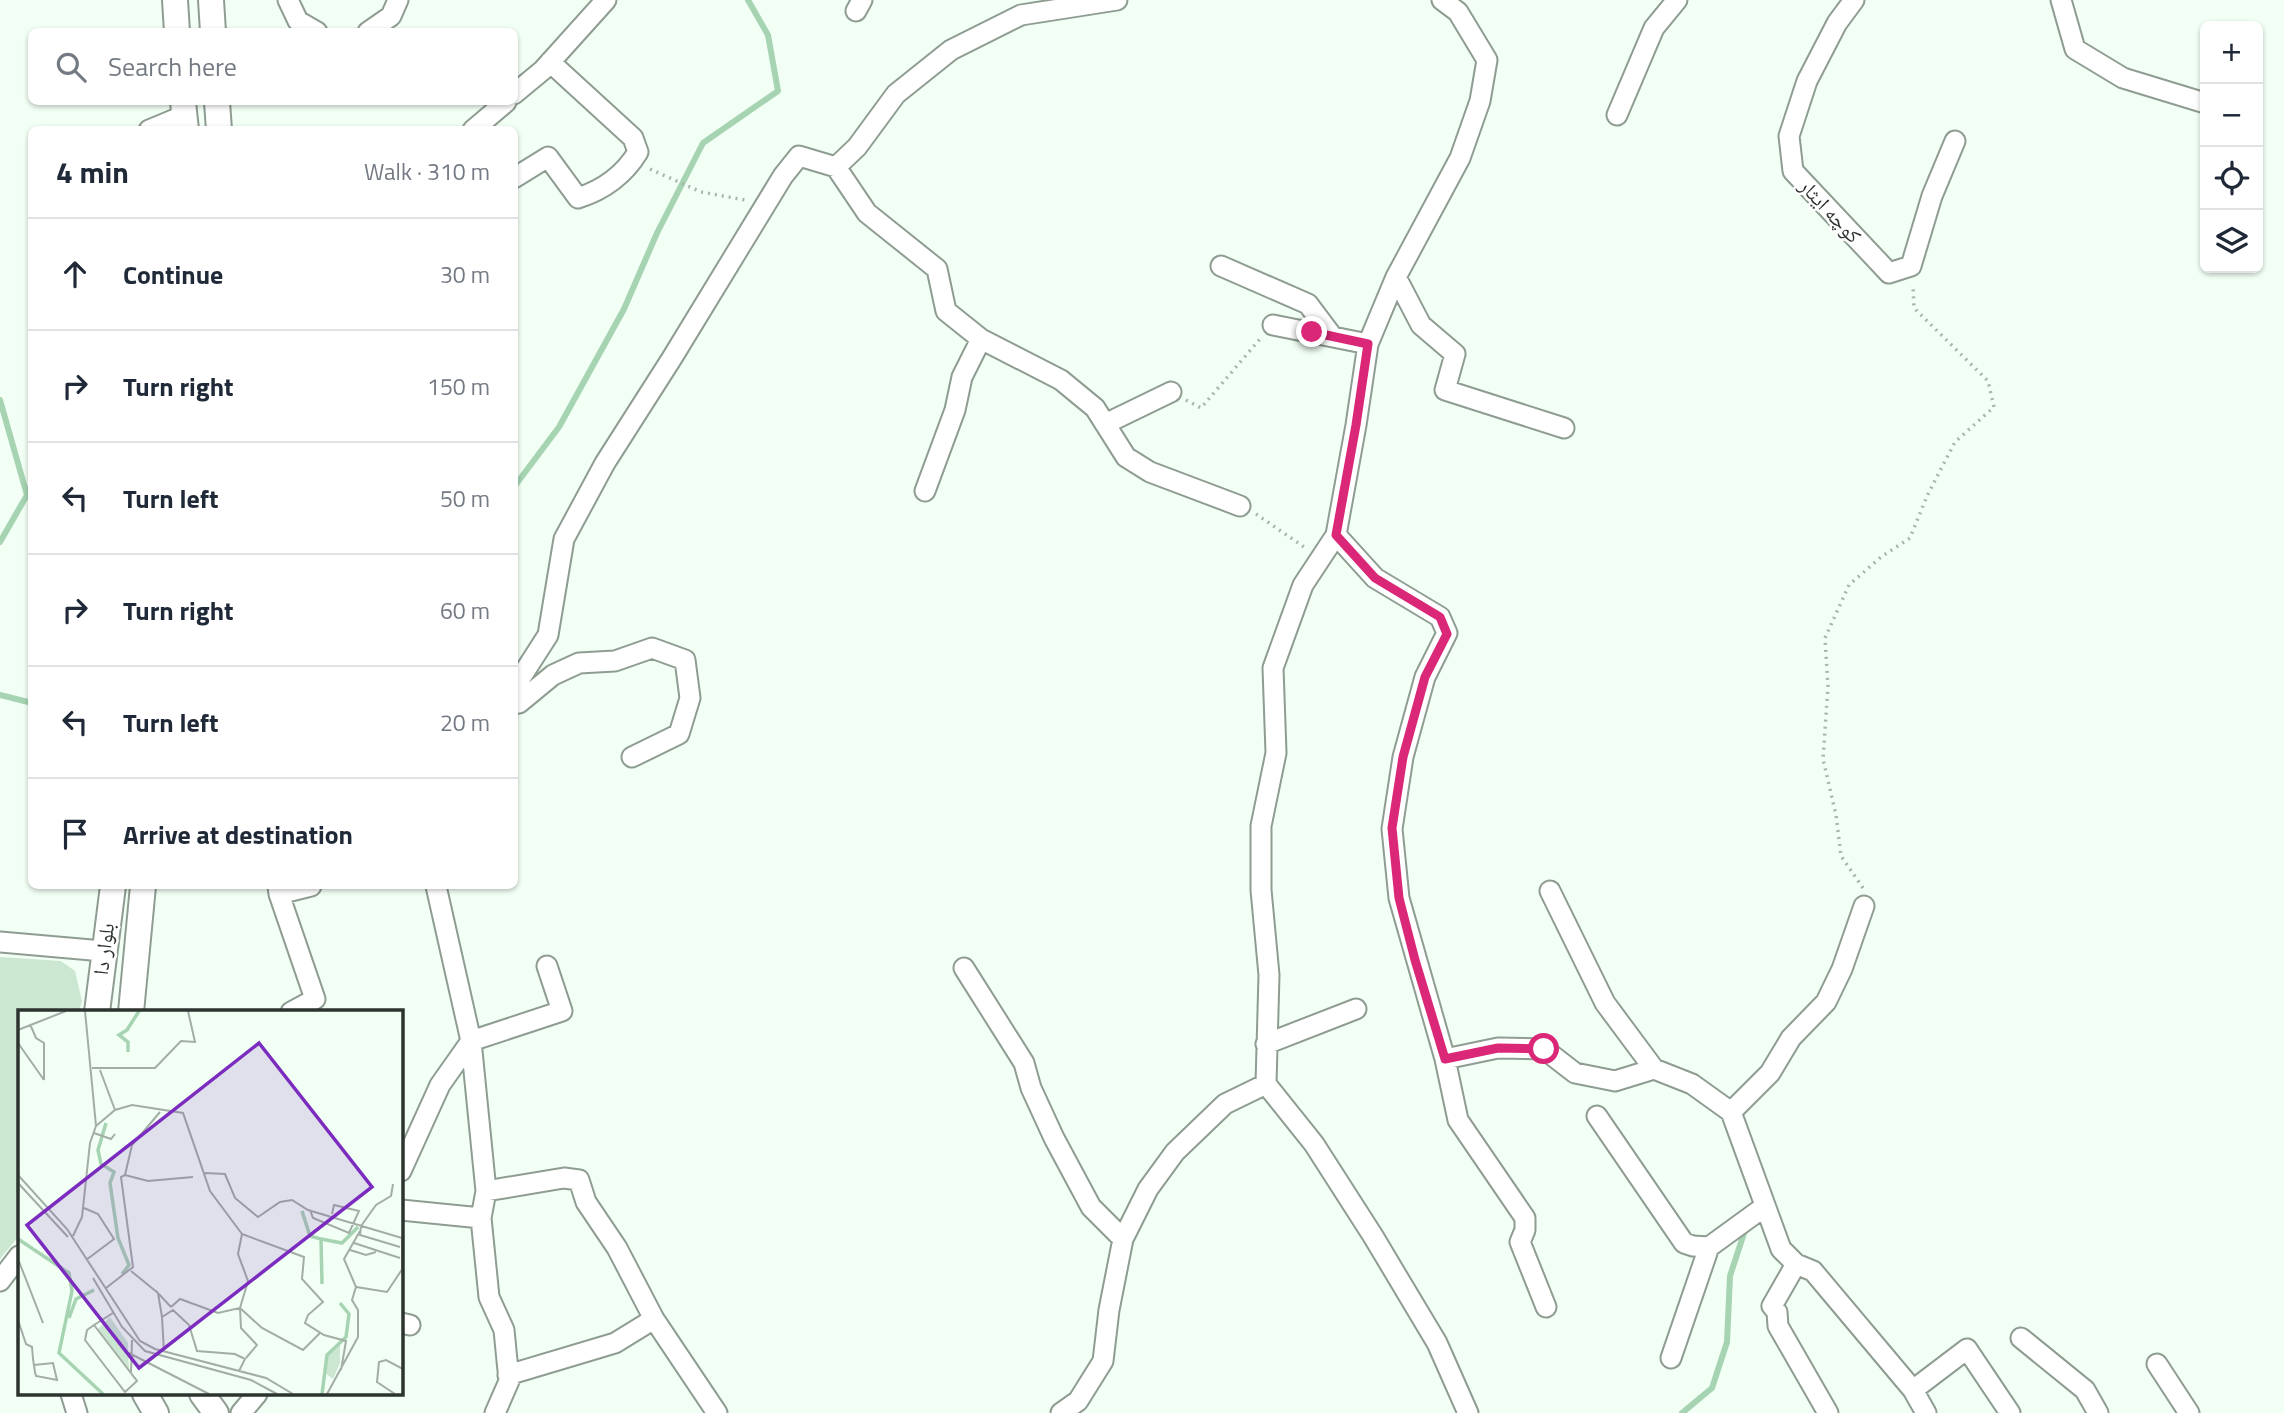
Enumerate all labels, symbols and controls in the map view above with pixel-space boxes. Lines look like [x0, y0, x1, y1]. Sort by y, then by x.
map controls [2200, 21, 2263, 273]
button: + [2200, 21, 2263, 84]
search box [28, 28, 518, 105]
text: Search here [108, 47, 237, 86]
icon: search [52, 48, 90, 86]
button: − [2200, 84, 2263, 147]
button: locate [2200, 147, 2263, 210]
text: 4 min [56, 149, 129, 195]
text: Walk · 310 m [364, 154, 490, 189]
street label: کوچه ایثار [1791, 170, 1870, 250]
button: layers [2200, 210, 2263, 273]
icon: ahead [56, 255, 94, 293]
text: Continue [123, 255, 223, 294]
text: 30 m [440, 257, 490, 292]
route end [1296, 316, 1327, 347]
icon: right [56, 367, 94, 405]
text: Turn right [123, 367, 234, 406]
text: 150 m [427, 369, 490, 404]
icon: left [56, 479, 94, 517]
text: Turn left [123, 479, 218, 518]
text: 50 m [440, 481, 490, 516]
icon: right [56, 591, 94, 629]
text: Turn right [123, 591, 234, 630]
text: 60 m [440, 593, 490, 628]
icon: left [56, 703, 94, 741]
text: Turn left [123, 703, 218, 742]
text: 20 m [440, 705, 490, 740]
icon: arrive [56, 815, 94, 853]
text: Arrive at destination [123, 815, 353, 854]
street label: بلوار دا [84, 921, 122, 977]
inset map [18, 1010, 402, 1396]
route start [1528, 1033, 1559, 1064]

